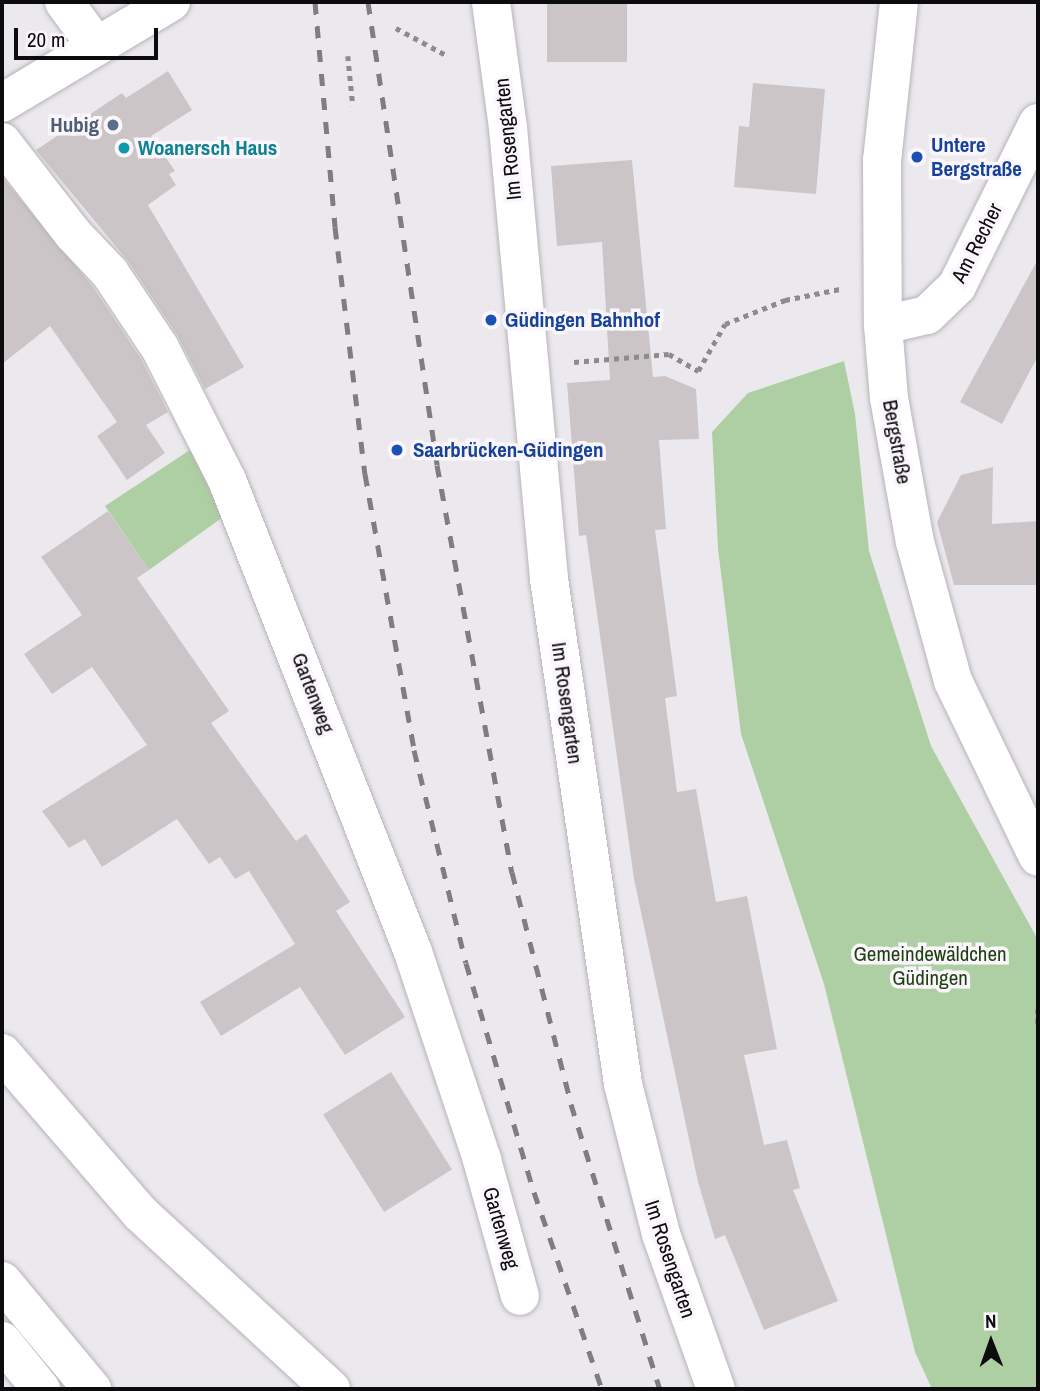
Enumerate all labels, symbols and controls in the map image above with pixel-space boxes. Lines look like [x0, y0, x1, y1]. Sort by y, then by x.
scale bar [18, 14, 161, 58]
text: 20 m [27, 25, 65, 54]
street label: Im Rosengarten [489, 77, 527, 201]
place label: Hubig [50, 112, 99, 138]
marker: Hubig [105, 117, 121, 133]
place label: Untere Bergstraße [931, 132, 1022, 182]
place label: Woanersch Haus [138, 135, 277, 161]
marker: Woanersch Haus [116, 140, 132, 156]
marker: Untere Bergstraße [909, 149, 925, 165]
street label: Am Recher [946, 199, 1008, 287]
place label: Güdingen Bahnhof [505, 307, 660, 333]
marker: Güdingen Bahnhof [483, 312, 499, 328]
street label: Bergstraße [877, 398, 917, 486]
place label: Saarbrücken-Güdingen [413, 437, 603, 463]
marker: Saarbrücken-Güdingen [387, 440, 407, 460]
street label: Im Rosengarten [546, 641, 588, 765]
street label: Gartenweg [286, 649, 340, 737]
park label: Gemeindewäldchen Güdingen [853, 941, 1007, 991]
street label: Gartenweg [477, 1184, 525, 1272]
street label: Im Rosengarten [639, 1197, 701, 1321]
north arrow [956, 1307, 1026, 1377]
text: N [985, 1308, 996, 1334]

